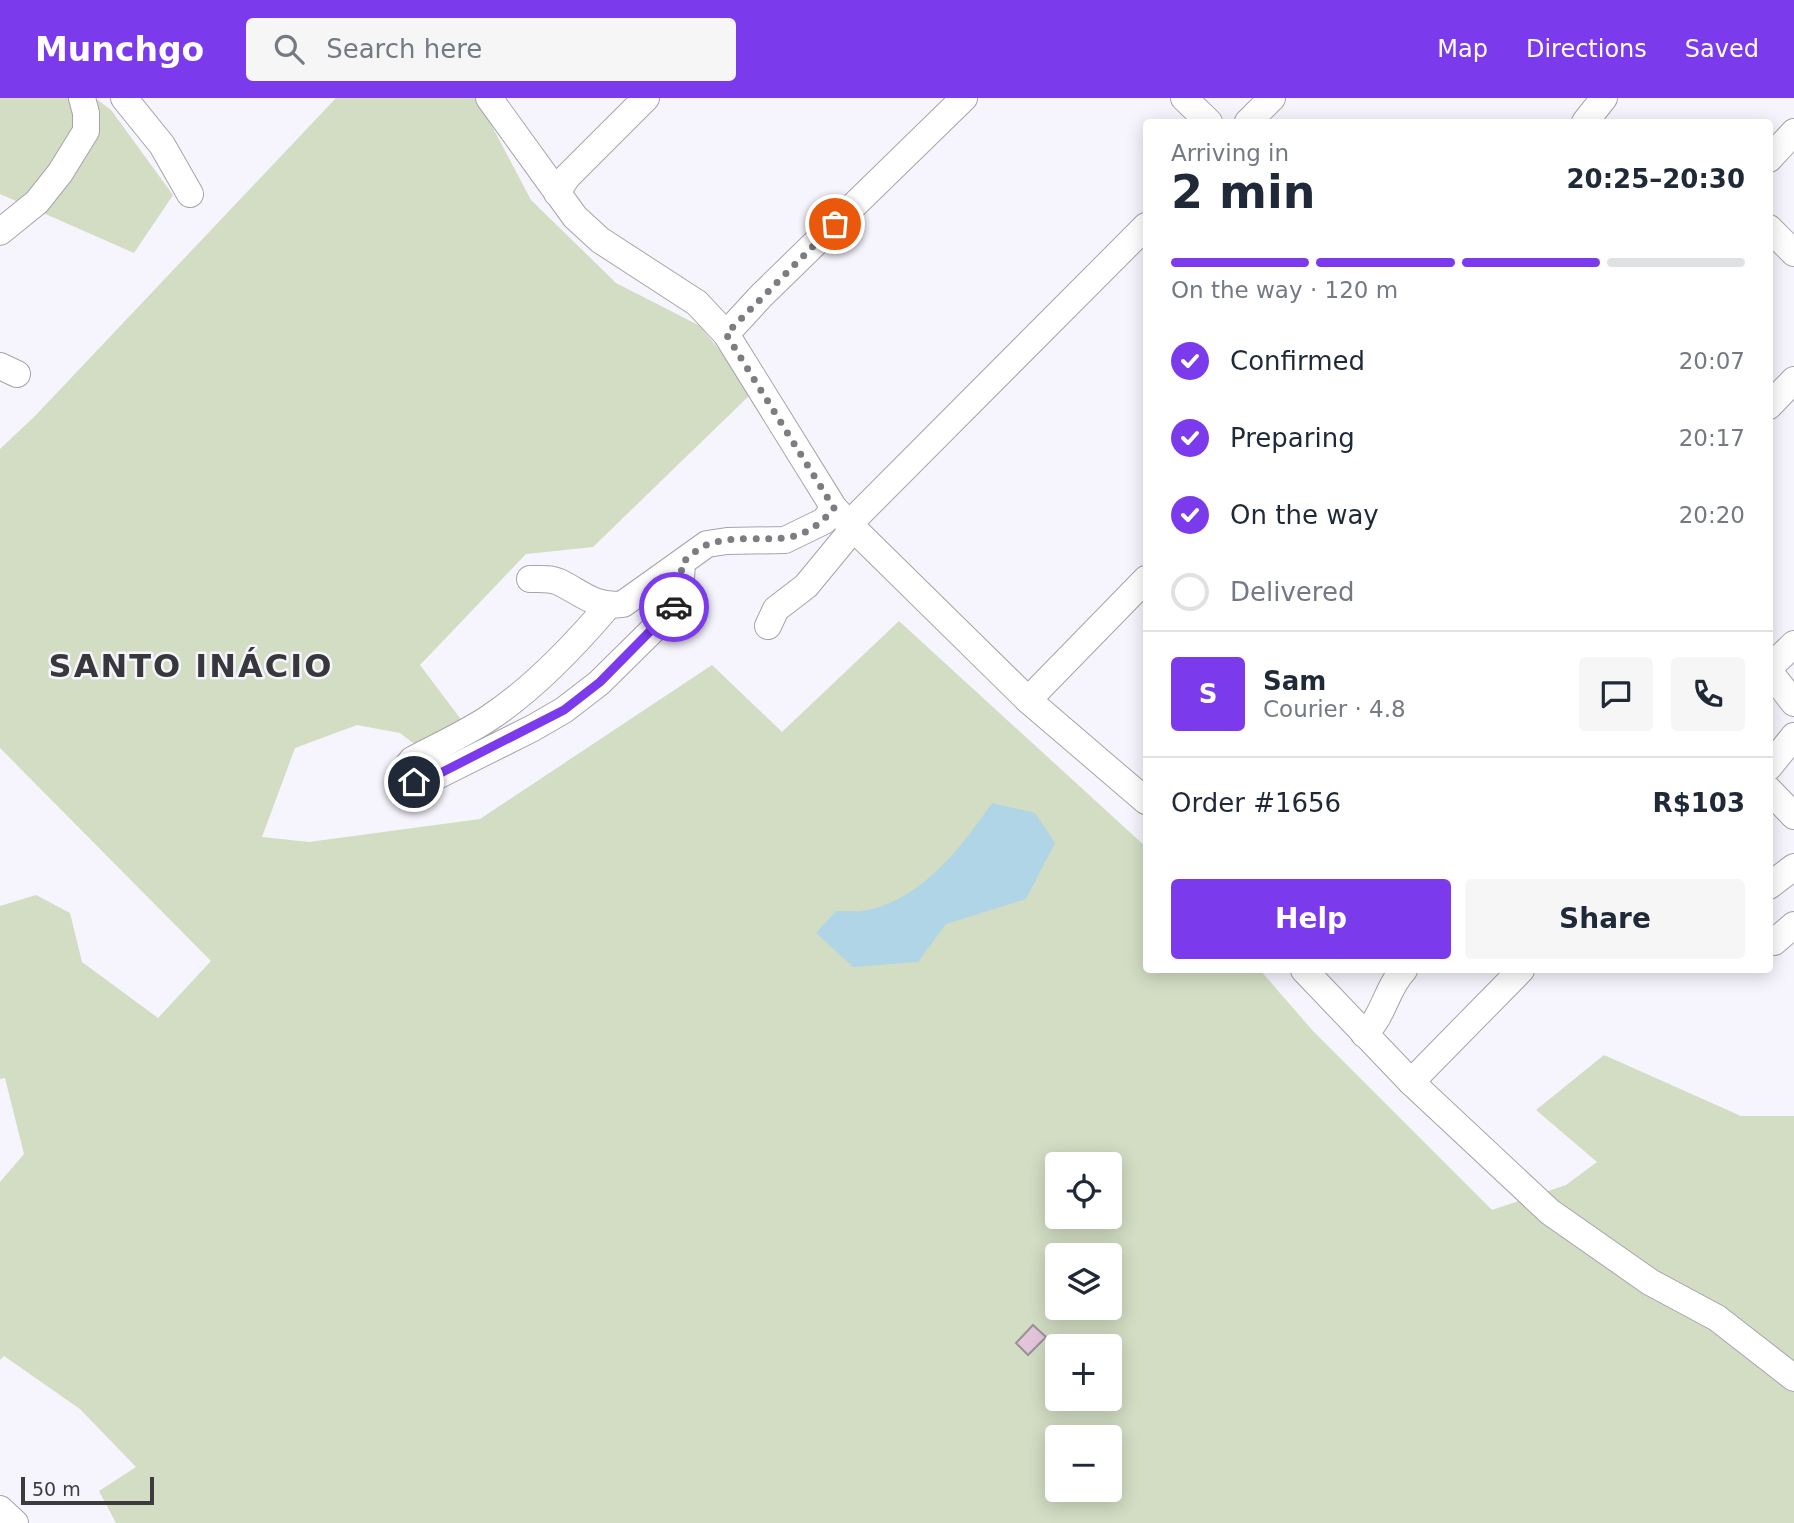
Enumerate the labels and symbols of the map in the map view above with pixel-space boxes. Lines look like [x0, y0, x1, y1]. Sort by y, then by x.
pin [805, 194, 865, 254]
courier [639, 572, 709, 642]
district label: SANTO INÁCIO [49, 647, 333, 685]
pin [384, 752, 444, 812]
scale bar [21, 1474, 154, 1506]

